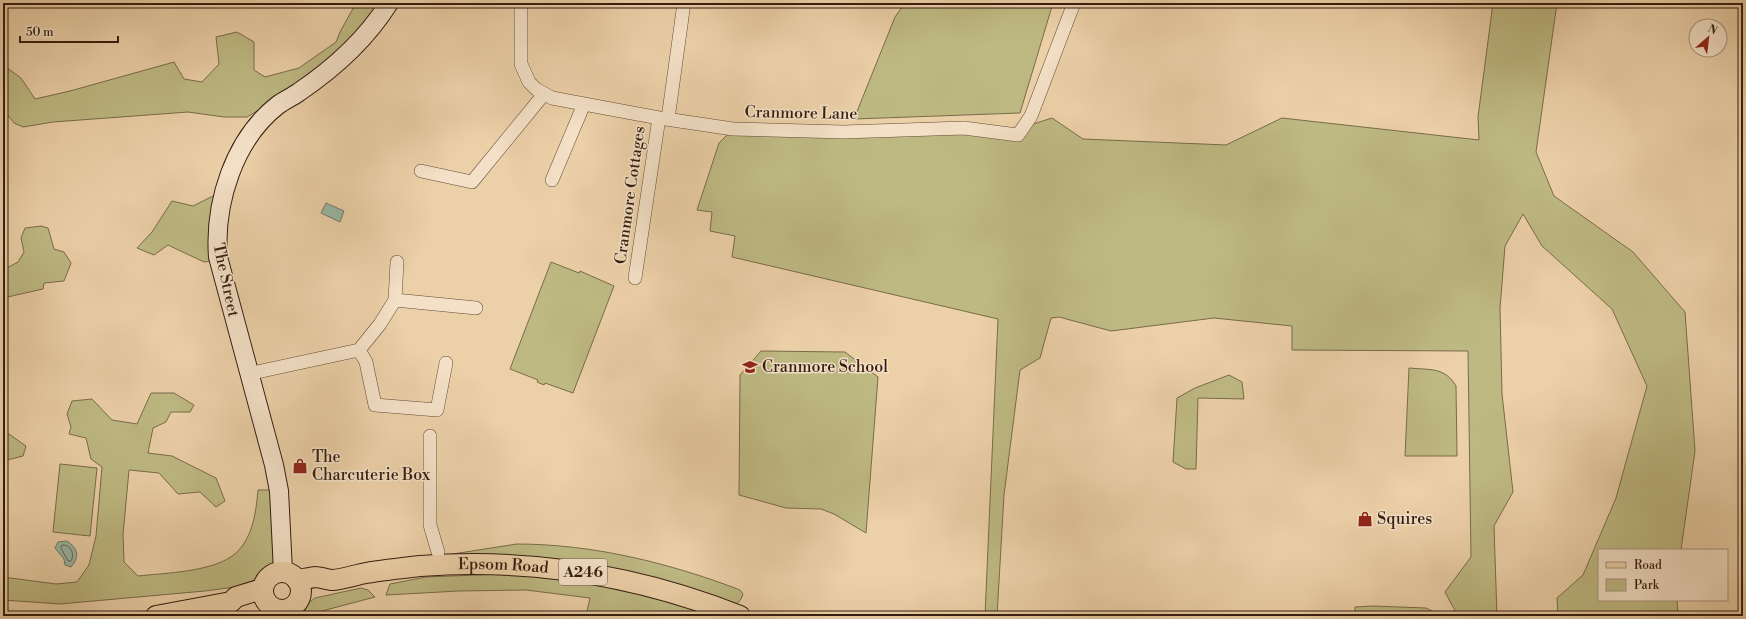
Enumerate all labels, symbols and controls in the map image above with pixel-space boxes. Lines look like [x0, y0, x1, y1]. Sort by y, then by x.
scale bar [20, 18, 118, 44]
north arrow [1688, 18, 1728, 58]
text: N [1705, 22, 1720, 38]
text: 50 m [26, 25, 54, 40]
street label: Cranmore Lane [744, 102, 858, 124]
street label: Cranmore Cottages [610, 125, 650, 265]
street label: The Street [208, 241, 244, 319]
place label: Cranmore School [762, 357, 888, 377]
school or university icon: Cranmore School [741, 358, 759, 376]
place label: The Charcuterie Box [312, 447, 431, 485]
shop icon: The Charcuterie Box [291, 457, 309, 475]
place label: Squires [1377, 509, 1432, 529]
shop icon: Squires [1356, 510, 1374, 528]
legend [1598, 549, 1728, 601]
street label: Epsom Road [458, 554, 550, 578]
text: Road [1634, 558, 1662, 573]
road number: A246 [559, 559, 607, 585]
text: Park [1634, 578, 1660, 593]

